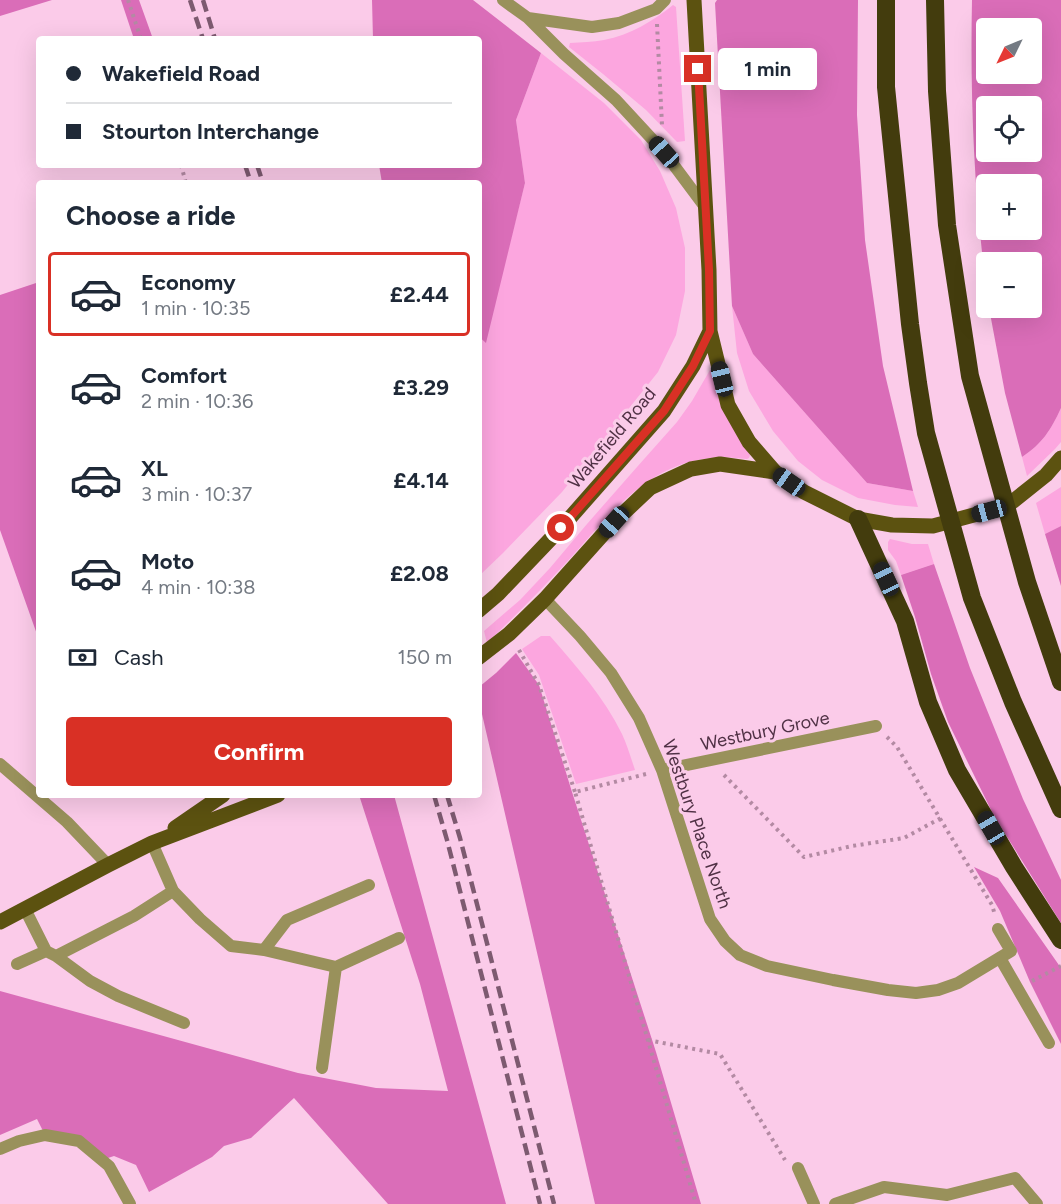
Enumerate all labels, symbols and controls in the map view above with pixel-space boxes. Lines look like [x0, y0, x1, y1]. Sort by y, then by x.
north arrow [976, 18, 1042, 84]
map controls [976, 18, 1042, 318]
callout: 1 min [719, 48, 818, 90]
route end [684, 55, 711, 82]
text: 1 min [744, 57, 791, 81]
text: Wakefield Road [102, 60, 260, 87]
button: locate [976, 96, 1042, 162]
text: Stourton Interchange [102, 118, 319, 145]
car [645, 133, 683, 171]
button: + [976, 174, 1042, 240]
text: Choose a ride [66, 199, 235, 232]
button: − [976, 252, 1042, 318]
icon: car [69, 267, 123, 321]
text: Economy [141, 269, 236, 296]
text: £2.44 [390, 281, 449, 308]
text: 1 min · 10:35 [141, 296, 251, 320]
car [709, 359, 735, 399]
icon: car [69, 360, 123, 414]
text: Comfort [141, 362, 227, 389]
text: £3.29 [393, 374, 449, 401]
street label: Wakefield Road [563, 383, 661, 493]
text: 2 min · 10:36 [141, 389, 253, 413]
icon: car [69, 453, 123, 507]
text: XL [141, 455, 168, 482]
car [769, 464, 809, 500]
text: £4.14 [393, 467, 449, 494]
text: 3 min · 10:37 [141, 482, 252, 506]
car [969, 498, 1009, 524]
car [595, 503, 633, 541]
route start [547, 514, 574, 541]
icon: car [69, 546, 123, 600]
text: Moto [141, 548, 194, 575]
car [870, 559, 902, 599]
text: £2.08 [390, 560, 449, 587]
text: 4 min · 10:38 [141, 575, 255, 599]
icon: cash [66, 641, 99, 674]
text: Cash [114, 644, 164, 671]
text: 150 m [397, 645, 452, 669]
street label: Westbury Grove [699, 707, 832, 755]
button: Confirm [66, 717, 452, 786]
street label: Westbury Place North [658, 737, 736, 911]
car [974, 808, 1008, 848]

